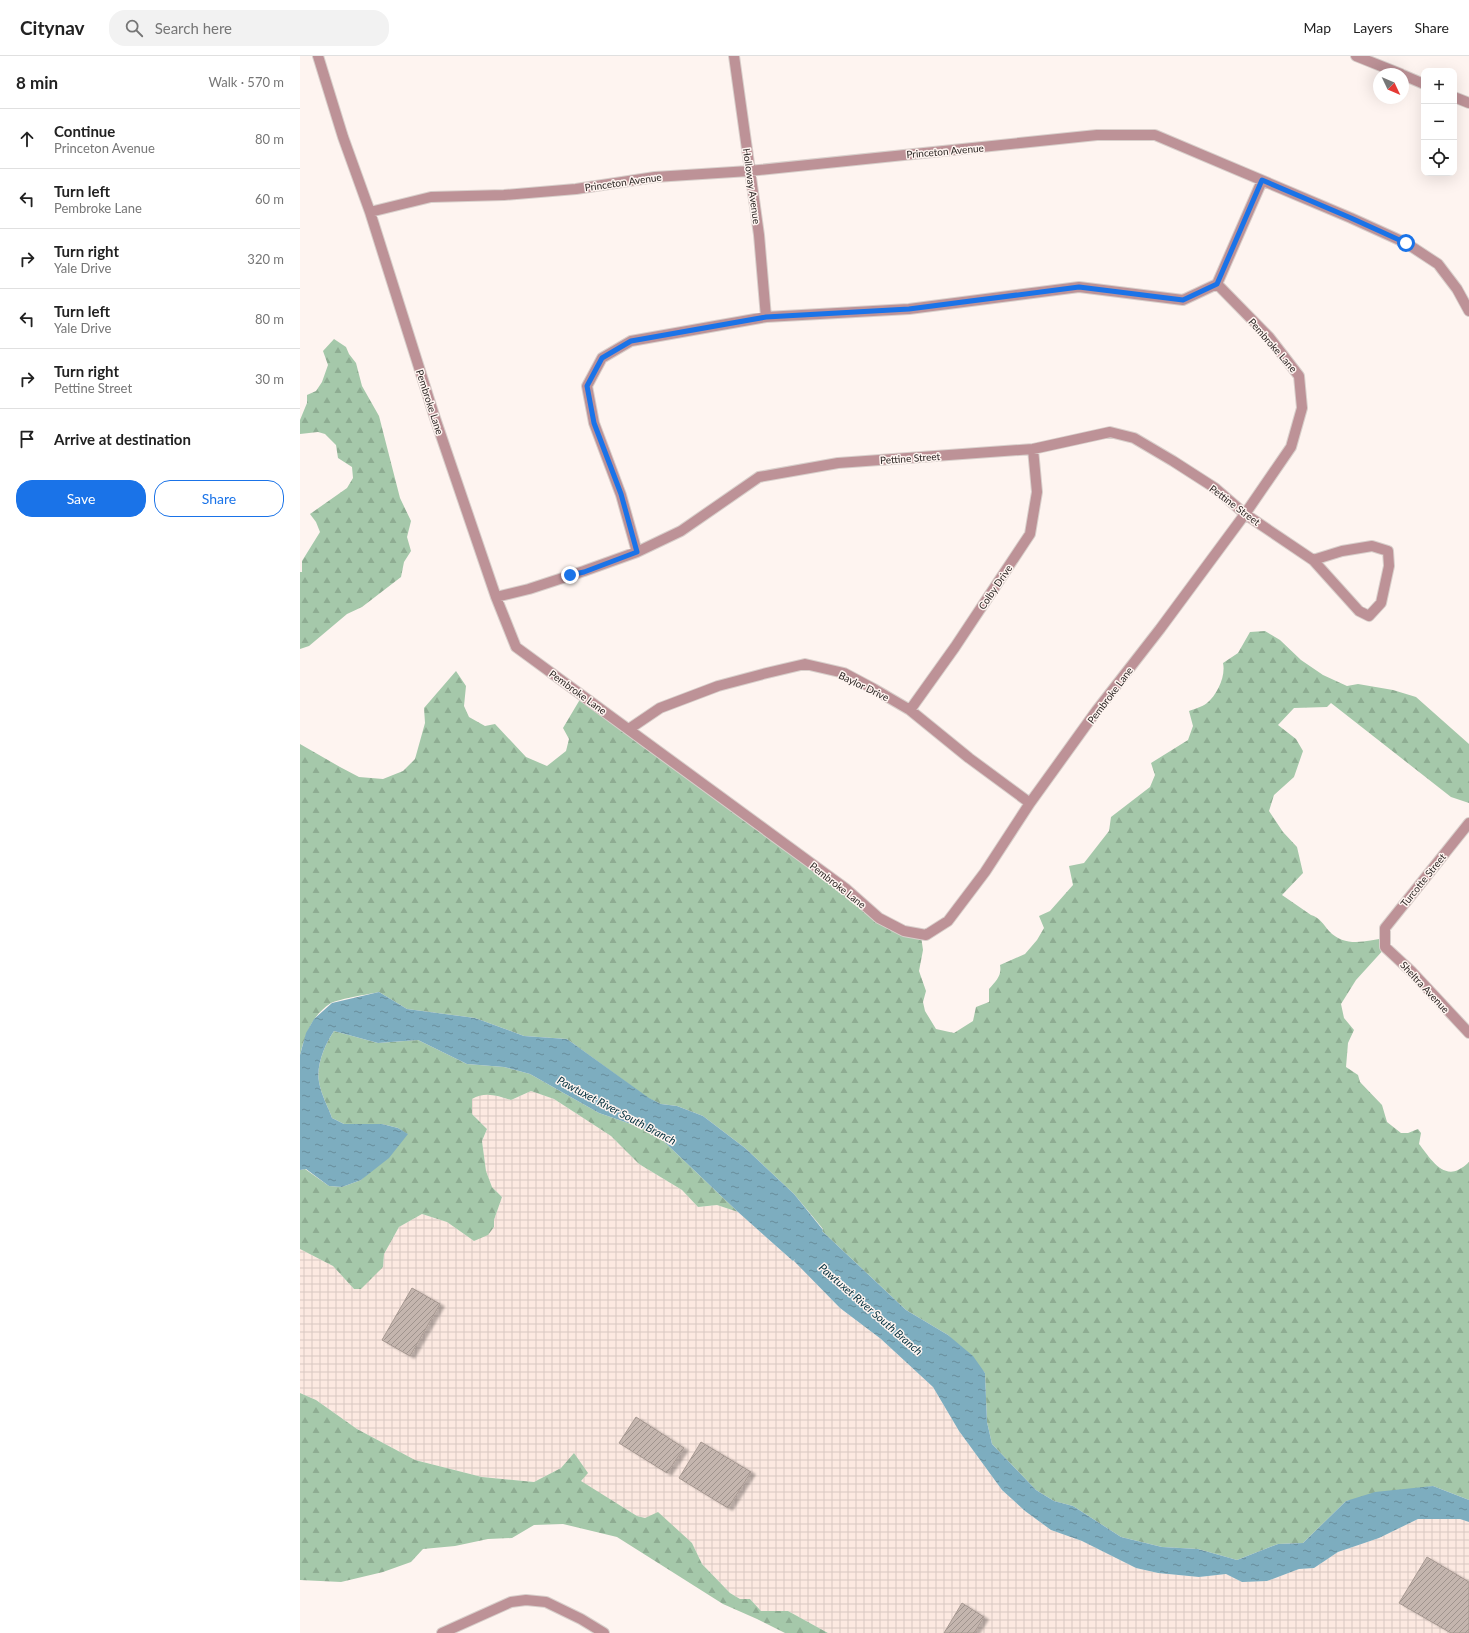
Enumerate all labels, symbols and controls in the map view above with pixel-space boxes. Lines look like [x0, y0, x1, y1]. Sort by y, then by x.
search box [109, 10, 389, 46]
text: Citynav [20, 16, 85, 39]
icon: search [123, 17, 145, 39]
text: Search here [155, 19, 232, 37]
text: Map [1303, 19, 1331, 36]
text: Layers [1353, 19, 1393, 36]
text: Share [1415, 19, 1449, 36]
north arrow [1373, 68, 1409, 104]
map controls [1421, 68, 1457, 176]
button: + [1421, 68, 1457, 104]
text: 8 min [16, 72, 58, 93]
text: Walk · 570 m [208, 74, 284, 90]
button: − [1421, 104, 1457, 140]
text: Continue [54, 122, 115, 140]
icon: ahead [16, 128, 38, 150]
text: 80 m [255, 131, 284, 147]
text: Princeton Avenue [54, 140, 155, 156]
button: locate [1421, 140, 1457, 176]
street label: Princeton Avenue [906, 142, 984, 160]
street label: Holloway Avenue [741, 147, 763, 225]
street label: Princeton Avenue [584, 171, 662, 193]
text: Turn left [54, 182, 110, 200]
icon: left [16, 188, 38, 210]
text: 60 m [255, 191, 284, 207]
text: Pembroke Lane [54, 200, 142, 216]
route start [1397, 234, 1415, 252]
text: Turn right [54, 242, 119, 260]
icon: right [16, 248, 38, 270]
text: 320 m [247, 251, 284, 267]
text: Yale Drive [54, 260, 111, 276]
text: Turn left [54, 302, 110, 320]
icon: left [16, 308, 38, 330]
text: 80 m [255, 311, 284, 327]
street label: Pembroke Lane [1246, 316, 1300, 374]
text: Yale Drive [54, 320, 111, 336]
text: Turn right [54, 362, 119, 380]
icon: right [16, 368, 38, 390]
street label: Pembroke Lane [414, 368, 446, 436]
text: 30 m [255, 371, 284, 387]
text: Pettine Street [54, 380, 132, 396]
icon: arrive [16, 428, 38, 450]
text: Arrive at destination [54, 430, 191, 448]
street label: Pettine Street [880, 450, 941, 466]
button: Save [16, 480, 146, 517]
button: Share [154, 480, 284, 517]
street label: Pettine Street [1207, 482, 1263, 528]
street label: Colby Drive [976, 562, 1014, 612]
route end [561, 566, 579, 584]
street label: Pembroke Lane [1085, 664, 1135, 726]
street label: Pembroke Lane [547, 667, 609, 717]
street label: Baylor Drive [837, 669, 891, 703]
street label: Turcotte Street [1398, 851, 1448, 909]
street label: Pembroke Lane [808, 859, 868, 911]
street label: Sheltra Avenue [1398, 959, 1452, 1015]
water label: Pawtuxet River South Branch [555, 1073, 679, 1147]
water label: Pawtuxet River South Branch [817, 1261, 925, 1358]

